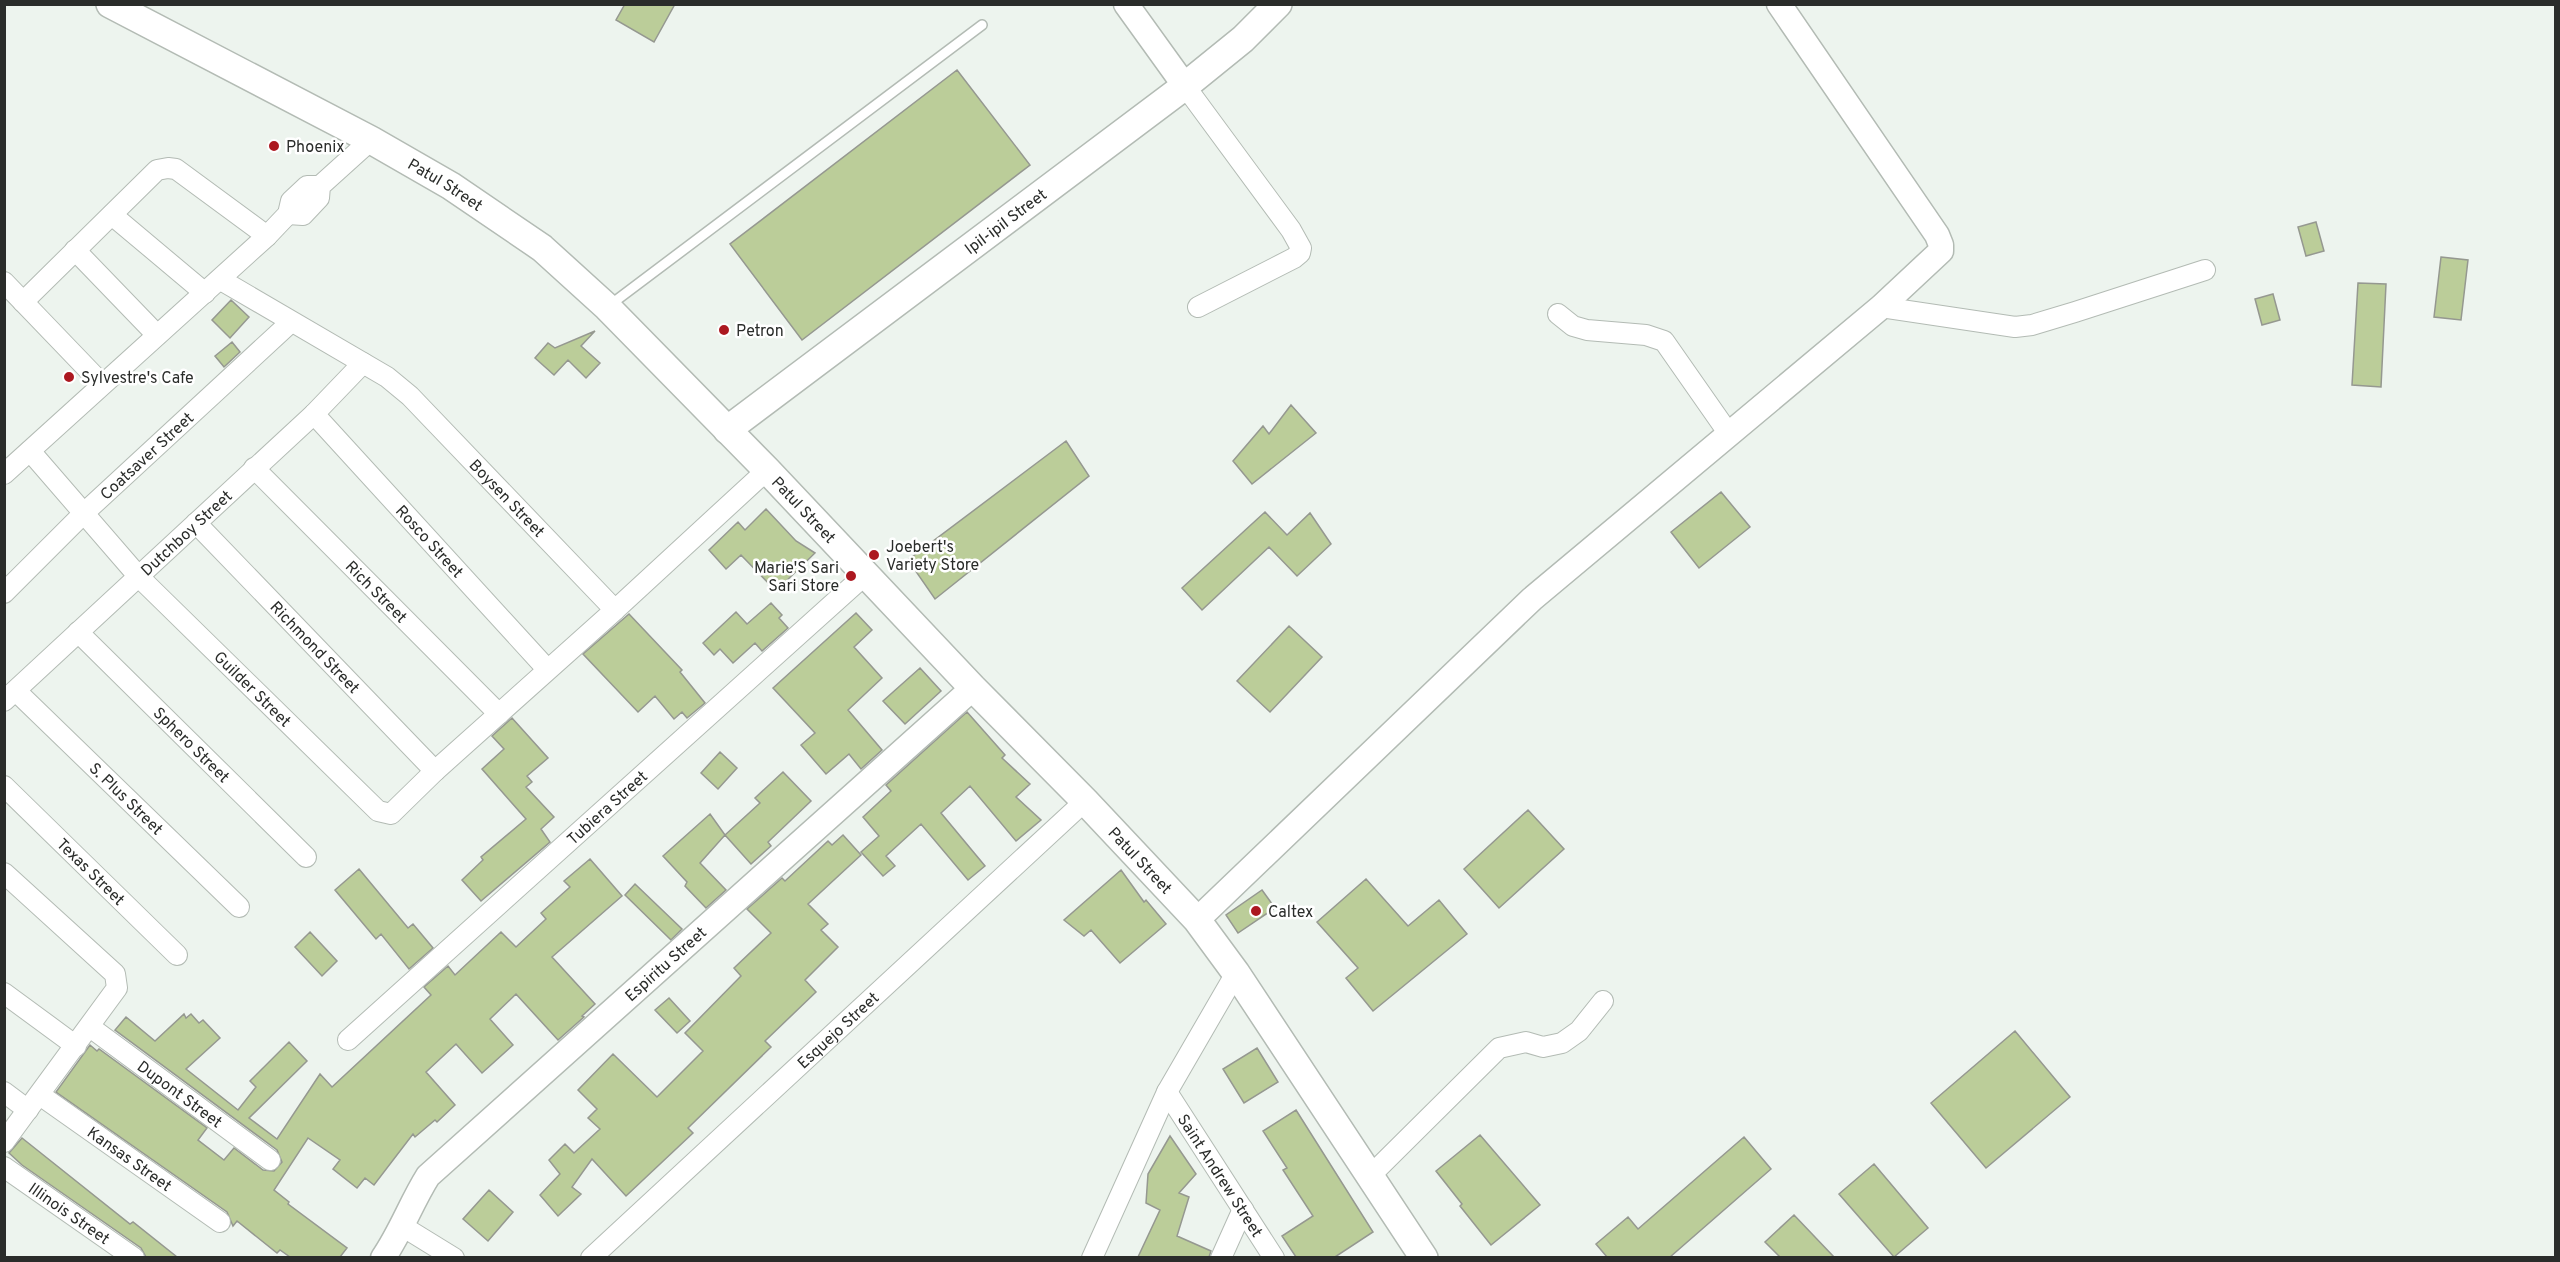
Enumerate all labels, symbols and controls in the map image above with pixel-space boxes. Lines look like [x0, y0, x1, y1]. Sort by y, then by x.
place label: Phoenix [286, 138, 345, 158]
marker: Phoenix [267, 139, 281, 153]
street label: Patul Street [403, 155, 486, 217]
street label: Ipil-ipil Street [961, 185, 1051, 260]
place label: Petron [736, 322, 784, 342]
marker: Petron [717, 323, 731, 337]
place label: Sylvestre's Cafe [81, 369, 194, 389]
marker: Sylvestre's Cafe [62, 370, 76, 384]
street label: Coatsaver Street [97, 409, 199, 505]
street label: Boysen Street [464, 456, 548, 542]
street label: Patul Street [766, 473, 839, 548]
street label: Dutchboy Street [138, 487, 237, 581]
street label: Rosco Street [390, 502, 467, 583]
place label: Joebert's Variety Store [886, 538, 979, 576]
marker: Joebert's Variety Store [867, 548, 881, 562]
street label: Rich Street [340, 557, 411, 628]
place label: Marie'S Sari Sari Store [754, 559, 839, 597]
marker: Marie'S Sari Sari Store [844, 569, 858, 583]
street label: Richmond Street [265, 598, 363, 699]
street label: Guilder Street [209, 648, 294, 732]
street label: Sphero Street [148, 704, 233, 788]
street label: S. Plus Street [84, 759, 166, 840]
street label: Tubiera Street [564, 767, 653, 850]
street label: Patul Street [1103, 824, 1175, 899]
street label: Texas Street [52, 835, 128, 910]
place label: Caltex [1268, 903, 1313, 923]
marker: Caltex [1249, 904, 1263, 918]
street label: Espiritu Street [622, 923, 711, 1007]
street label: Esquejo Street [794, 989, 884, 1074]
street label: Dupont Street [132, 1057, 225, 1133]
street label: Saint Andrew Street [1172, 1111, 1266, 1242]
street label: Kansas Street [82, 1123, 175, 1197]
street label: Illinois Street [24, 1179, 113, 1250]

